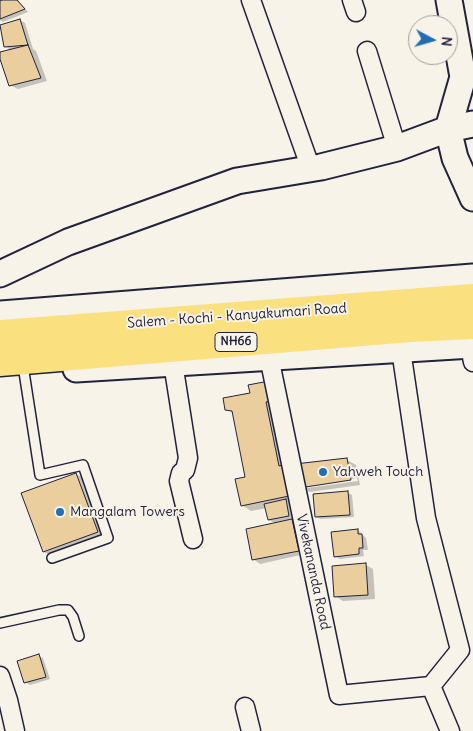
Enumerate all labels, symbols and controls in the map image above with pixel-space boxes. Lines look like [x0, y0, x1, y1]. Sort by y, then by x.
north arrow [408, 15, 458, 65]
text: N [437, 36, 456, 47]
street label: Salem - Kochi - Kanyakumari Road [127, 300, 347, 332]
road number: NH66 [215, 332, 257, 352]
place label: Yahweh Touch [333, 464, 423, 480]
marker: Yahweh Touch [317, 466, 329, 478]
place label: Mangalam Towers [70, 504, 185, 520]
marker: Mangalam Towers [54, 506, 66, 518]
street label: Vivekananda Road [293, 513, 333, 631]

